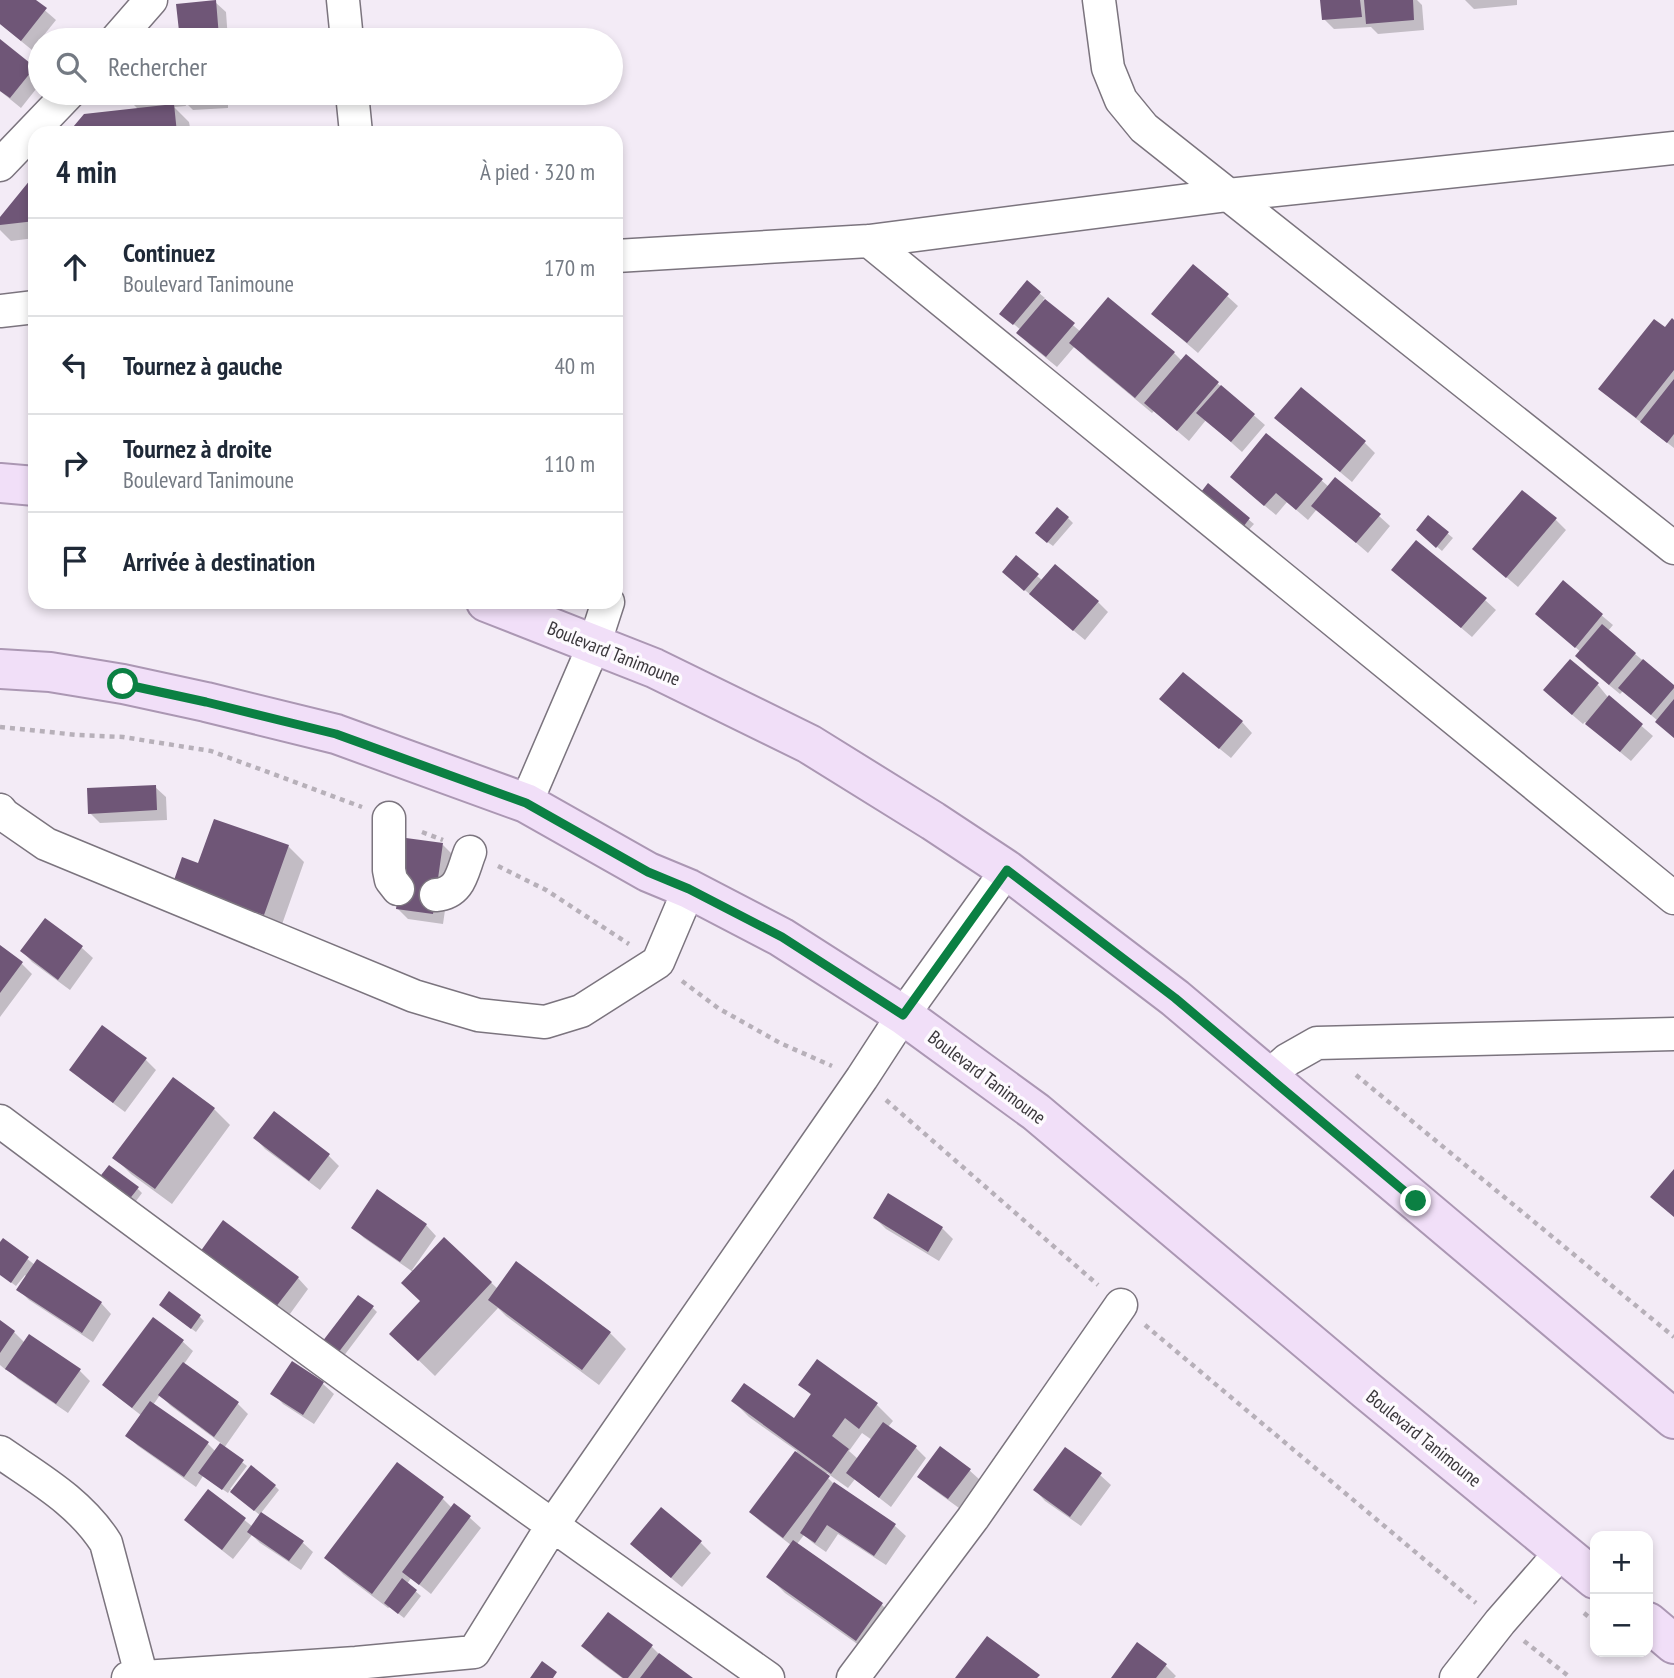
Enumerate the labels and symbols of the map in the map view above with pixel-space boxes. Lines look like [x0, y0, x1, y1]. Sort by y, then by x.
street label: Boulevard Tanimoune [544, 615, 684, 691]
route start [107, 668, 138, 699]
street label: Boulevard Tanimoune [923, 1025, 1051, 1129]
route end [1400, 1185, 1431, 1216]
street label: Boulevard Tanimoune [1362, 1384, 1487, 1492]

